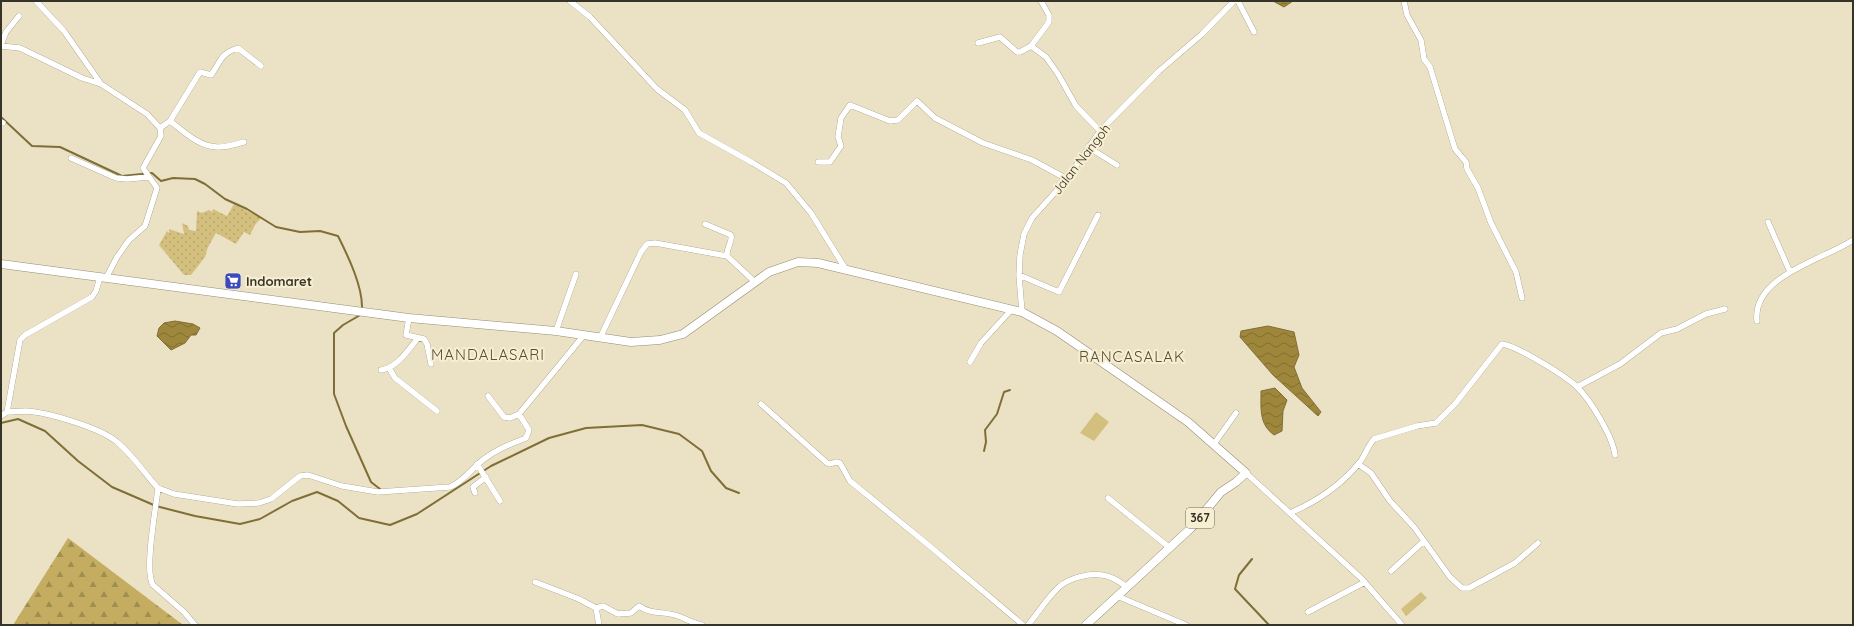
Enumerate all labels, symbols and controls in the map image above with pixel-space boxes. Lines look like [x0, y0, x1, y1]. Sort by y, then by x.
street label: Jalan Nangoh [1048, 121, 1114, 197]
supermarket icon: Indomaret [223, 271, 243, 291]
place label: Indomaret [246, 273, 312, 289]
district label: MANDALASARI [431, 345, 545, 364]
district label: RANCASALAK [1079, 347, 1185, 366]
road number: 367 [1186, 508, 1214, 528]

